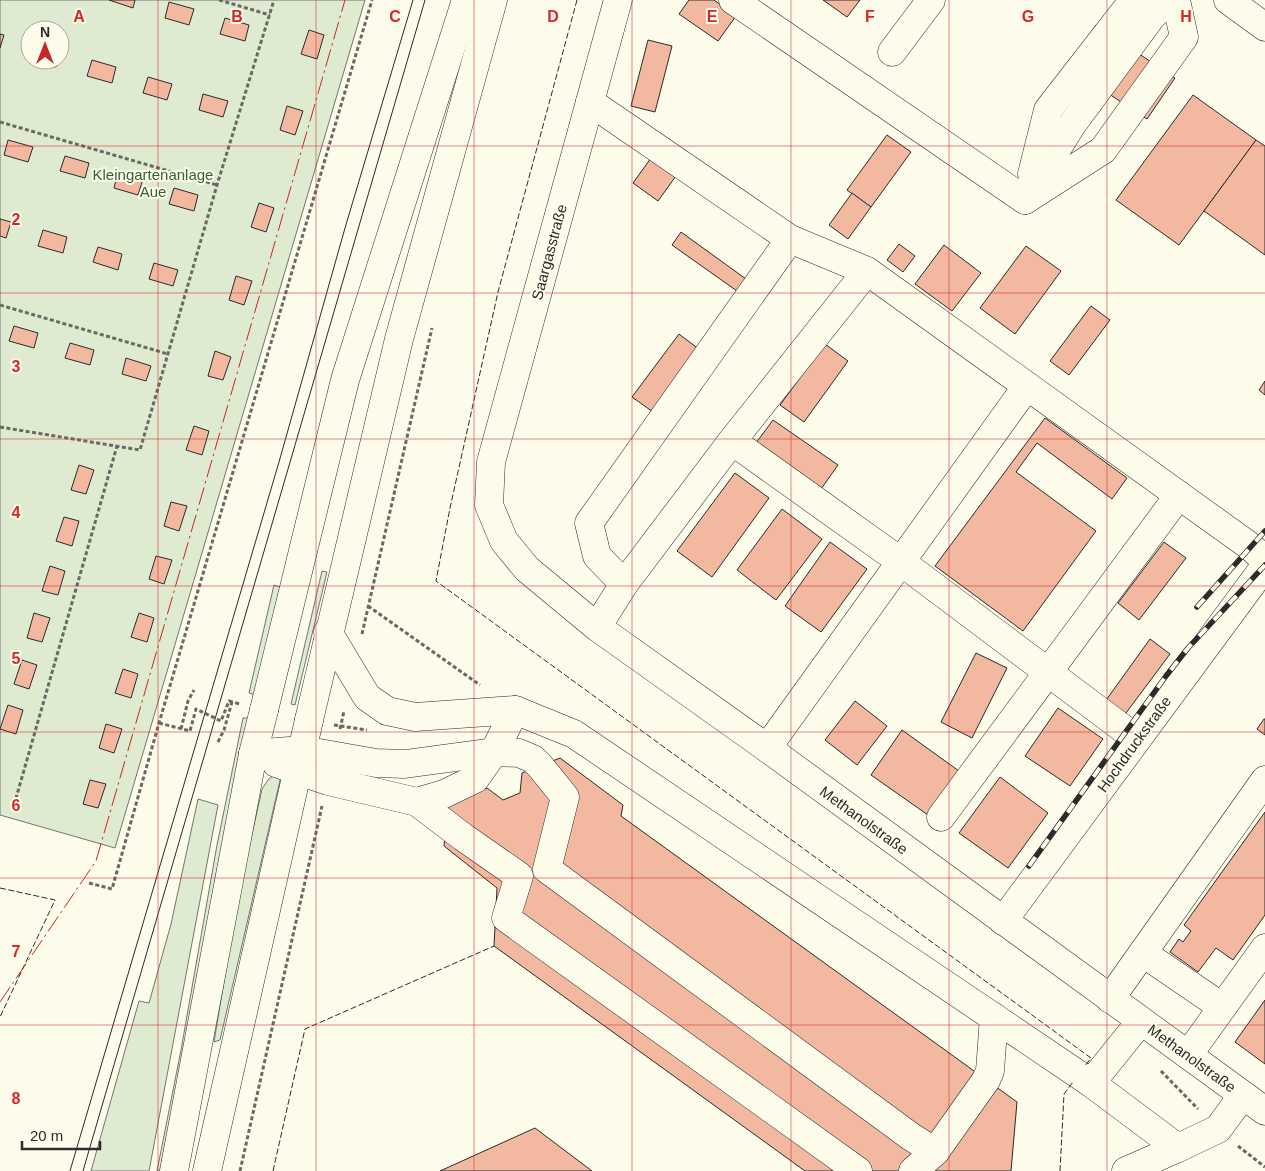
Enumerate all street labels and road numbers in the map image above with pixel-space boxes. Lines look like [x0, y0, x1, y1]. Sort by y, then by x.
street label: Saargasstraße [528, 202, 570, 302]
street label: Hochdruckstraße [1094, 693, 1174, 795]
street label: Methanolstraße [817, 782, 911, 858]
street label: Methanolstraße [1145, 1020, 1239, 1096]

